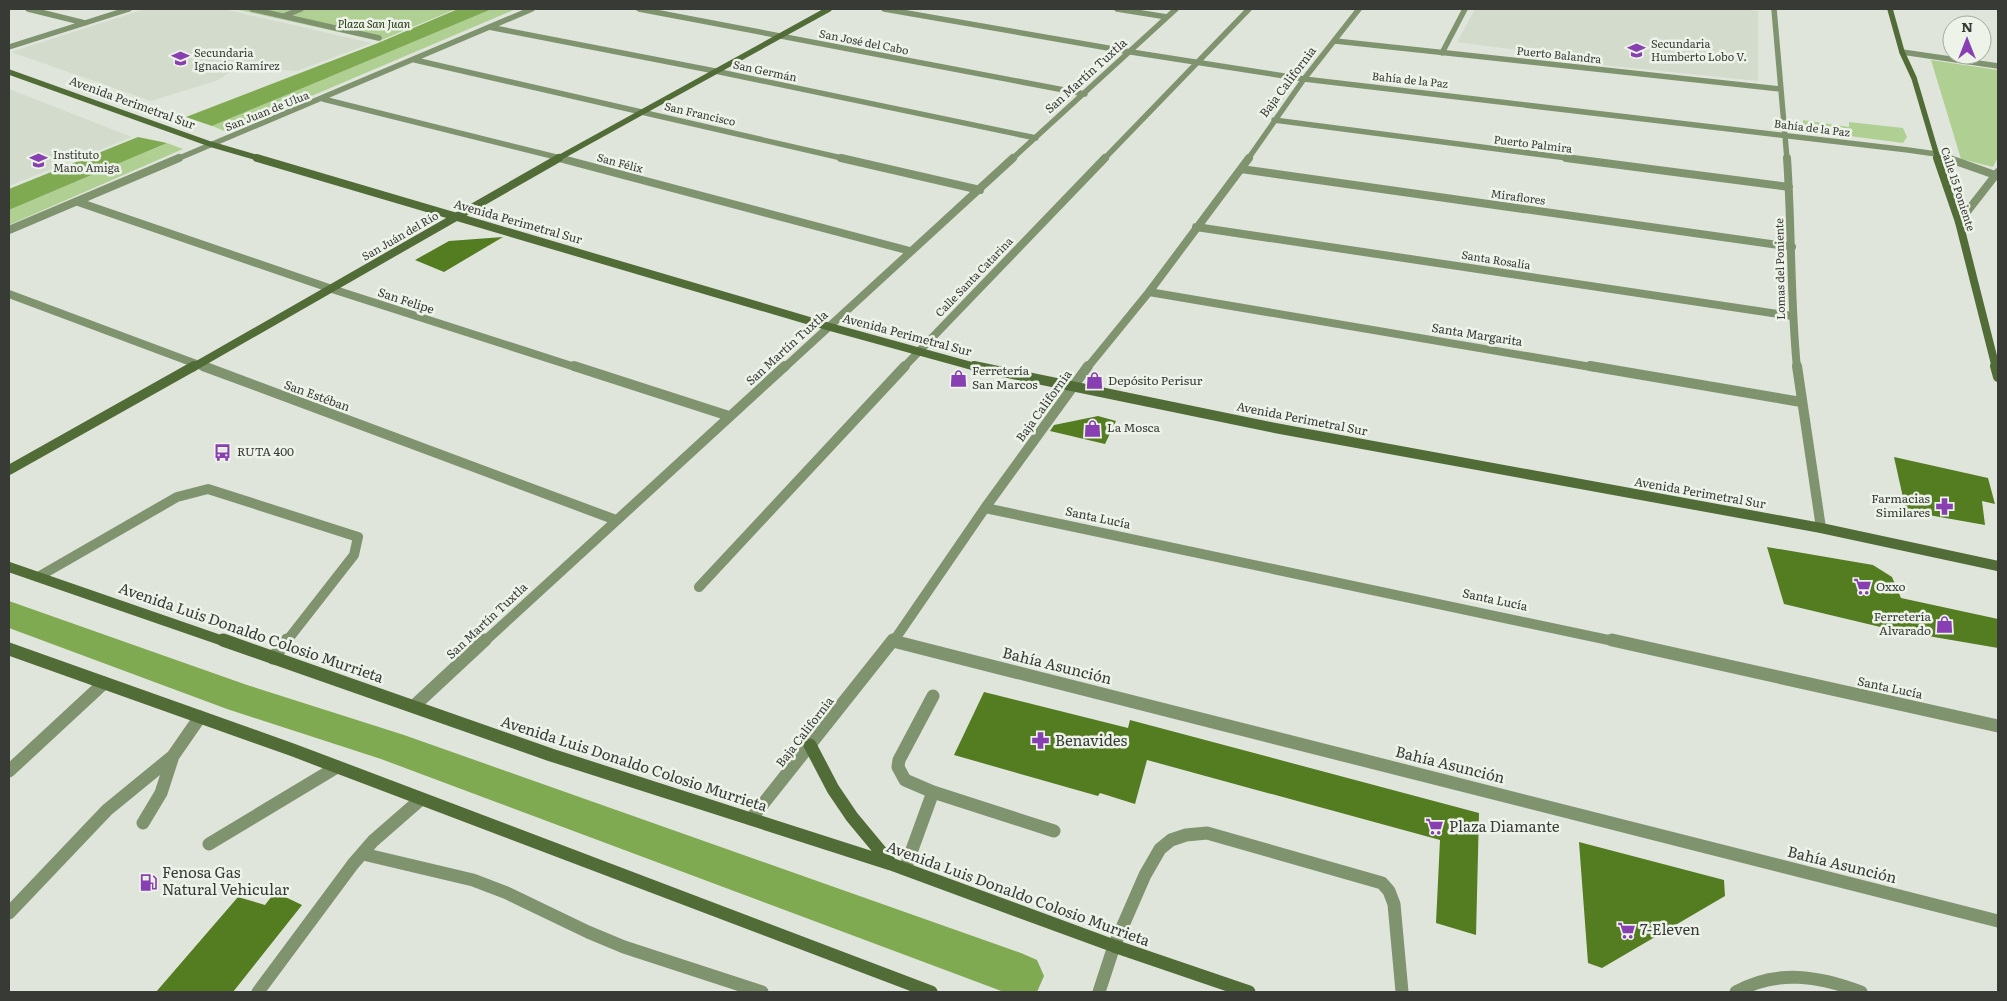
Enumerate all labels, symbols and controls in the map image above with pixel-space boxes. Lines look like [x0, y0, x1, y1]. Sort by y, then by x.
park label: Plaza San Juan [338, 15, 411, 31]
north arrow [1942, 15, 1992, 65]
text: N [1961, 16, 1973, 36]
street label: San José del Cabo [818, 24, 910, 58]
street label: San Martín Tuxtla [1040, 33, 1131, 117]
place label: Secundaria Humberto Lobo V. [1651, 35, 1747, 64]
school or university icon: Secundaria Humberto Lobo V. [1627, 40, 1647, 60]
street label: Baja California [1254, 42, 1320, 121]
street label: Puerto Balandra [1516, 42, 1602, 66]
place label: Secundaria Ignacio Ramírez [194, 44, 280, 73]
school or university icon: Secundaria Ignacio Ramírez [170, 49, 190, 69]
street label: San Germán [732, 55, 798, 85]
street label: Bahía de la Paz [1371, 67, 1450, 91]
street label: Avenida Perimetral Sur [67, 71, 198, 133]
street label: San Juan de Ulua [222, 86, 311, 134]
street label: San Francisco [663, 97, 737, 129]
street label: Bahía de la Paz [1773, 114, 1852, 140]
street label: Puerto Palmira [1493, 130, 1573, 156]
street label: Calle 15 Poniente [1938, 145, 1980, 233]
place label: Instituto Mano Amiga [53, 146, 120, 175]
street label: San Félix [595, 148, 646, 176]
school or university icon: Instituto Mano Amiga [29, 151, 49, 171]
street label: Miraflores [1490, 184, 1546, 208]
street label: Avenida Perimetral Sur [452, 194, 585, 248]
street label: San Juán del Río [358, 207, 441, 264]
street label: Lomas del Poniente [1770, 218, 1788, 320]
street label: Calle Santa Catarina [931, 233, 1016, 320]
street label: Santa Rosalía [1460, 246, 1532, 272]
street label: San Felipe [376, 282, 437, 318]
street label: San Martín Tuxtla [741, 305, 832, 389]
street label: Avenida Perimetral Sur [841, 308, 974, 360]
street label: Santa Margarita [1430, 318, 1524, 350]
place label: Ferretería San Marcos [972, 361, 1038, 393]
street label: Baja California [1011, 365, 1076, 445]
shop icon: Ferretería San Marcos [948, 368, 968, 388]
shop icon: Depósito Perisur [1084, 371, 1104, 391]
place label: Depósito Perisur [1108, 371, 1203, 389]
street label: San Estéban [282, 375, 353, 415]
street label: Avenida Perimetral Sur [1235, 397, 1369, 440]
shop icon: La Mosca [1083, 418, 1103, 438]
place label: La Mosca [1107, 418, 1161, 436]
bus stop icon: RUTA 400 [213, 442, 233, 462]
place label: RUTA 400 [237, 442, 294, 460]
street label: Avenida Perimetral Sur [1633, 472, 1768, 512]
place label: Farmacias Similares [1871, 489, 1931, 521]
pharmacy icon: Farmacias Similares [1934, 496, 1954, 516]
street label: Santa Lucía [1064, 501, 1133, 533]
street label: Avenida Luis Donaldo Colosio Murrieta [116, 575, 388, 688]
supermarket icon: Oxxo [1852, 577, 1872, 597]
place label: Oxxo [1876, 577, 1906, 595]
street label: San Martín Tuxtla [442, 578, 531, 663]
street label: Santa Lucía [1461, 583, 1530, 615]
place label: Ferretería Alvarado [1874, 607, 1932, 639]
shop icon: Ferretería Alvarado [1935, 614, 1955, 634]
street label: Bahía Asunción [1000, 640, 1115, 689]
street label: Santa Lucía [1856, 671, 1925, 703]
street label: Baja California [771, 692, 838, 770]
street label: Avenida Luis Donaldo Colosio Murrieta [498, 709, 772, 817]
place label: Benavides [1055, 728, 1127, 751]
pharmacy icon: Benavides [1031, 731, 1051, 751]
street label: Bahía Asunción [1393, 739, 1508, 788]
place label: Plaza Diamante [1449, 814, 1560, 837]
supermarket icon: Plaza Diamante [1425, 817, 1445, 837]
street label: Avenida Luis Donaldo Colosio Murrieta [884, 834, 1154, 951]
street label: Bahía Asunción [1785, 839, 1900, 888]
place label: Fenosa Gas Natural Vehicular [162, 860, 289, 900]
fuel station icon: Fenosa Gas Natural Vehicular [138, 872, 158, 892]
place label: 7-Eleven [1640, 917, 1700, 940]
supermarket icon: 7-Eleven [1616, 920, 1636, 940]

